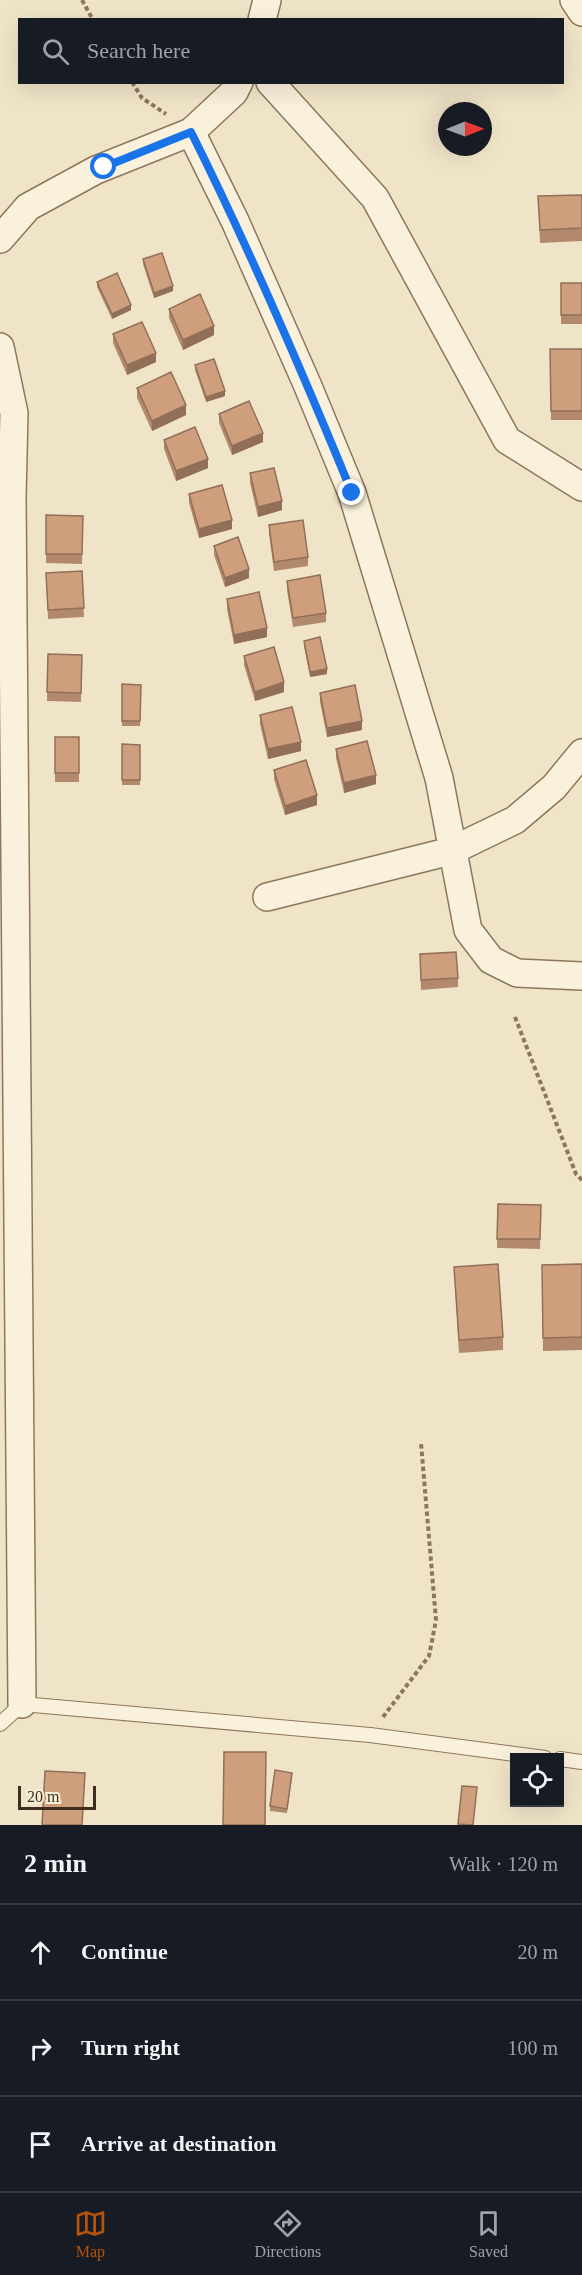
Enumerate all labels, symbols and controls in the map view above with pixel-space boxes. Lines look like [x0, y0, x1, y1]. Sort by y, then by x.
search box [18, 18, 564, 84]
icon: search [39, 35, 72, 68]
text: Search here [87, 38, 190, 63]
north arrow [438, 102, 492, 156]
route start [90, 153, 116, 179]
route end [338, 479, 364, 505]
map controls [510, 1753, 564, 1807]
button: locate [510, 1753, 564, 1807]
scale bar [18, 1783, 96, 1810]
text: 20 m [27, 1788, 59, 1805]
text: 2 min [24, 1849, 87, 1878]
text: Walk · 120 m [449, 1853, 558, 1875]
icon: ahead [24, 1936, 57, 1969]
text: Continue [81, 1939, 168, 1964]
text: 20 m [517, 1941, 558, 1963]
icon: right [24, 2032, 57, 2065]
text: Turn right [81, 2035, 180, 2060]
text: 100 m [507, 2037, 558, 2059]
icon: arrive [24, 2128, 57, 2161]
text: Arrive at destination [81, 2131, 277, 2156]
tab: Map [74, 2207, 107, 2261]
tab: Directions [255, 2207, 321, 2261]
tab: Saved [469, 2207, 508, 2261]

